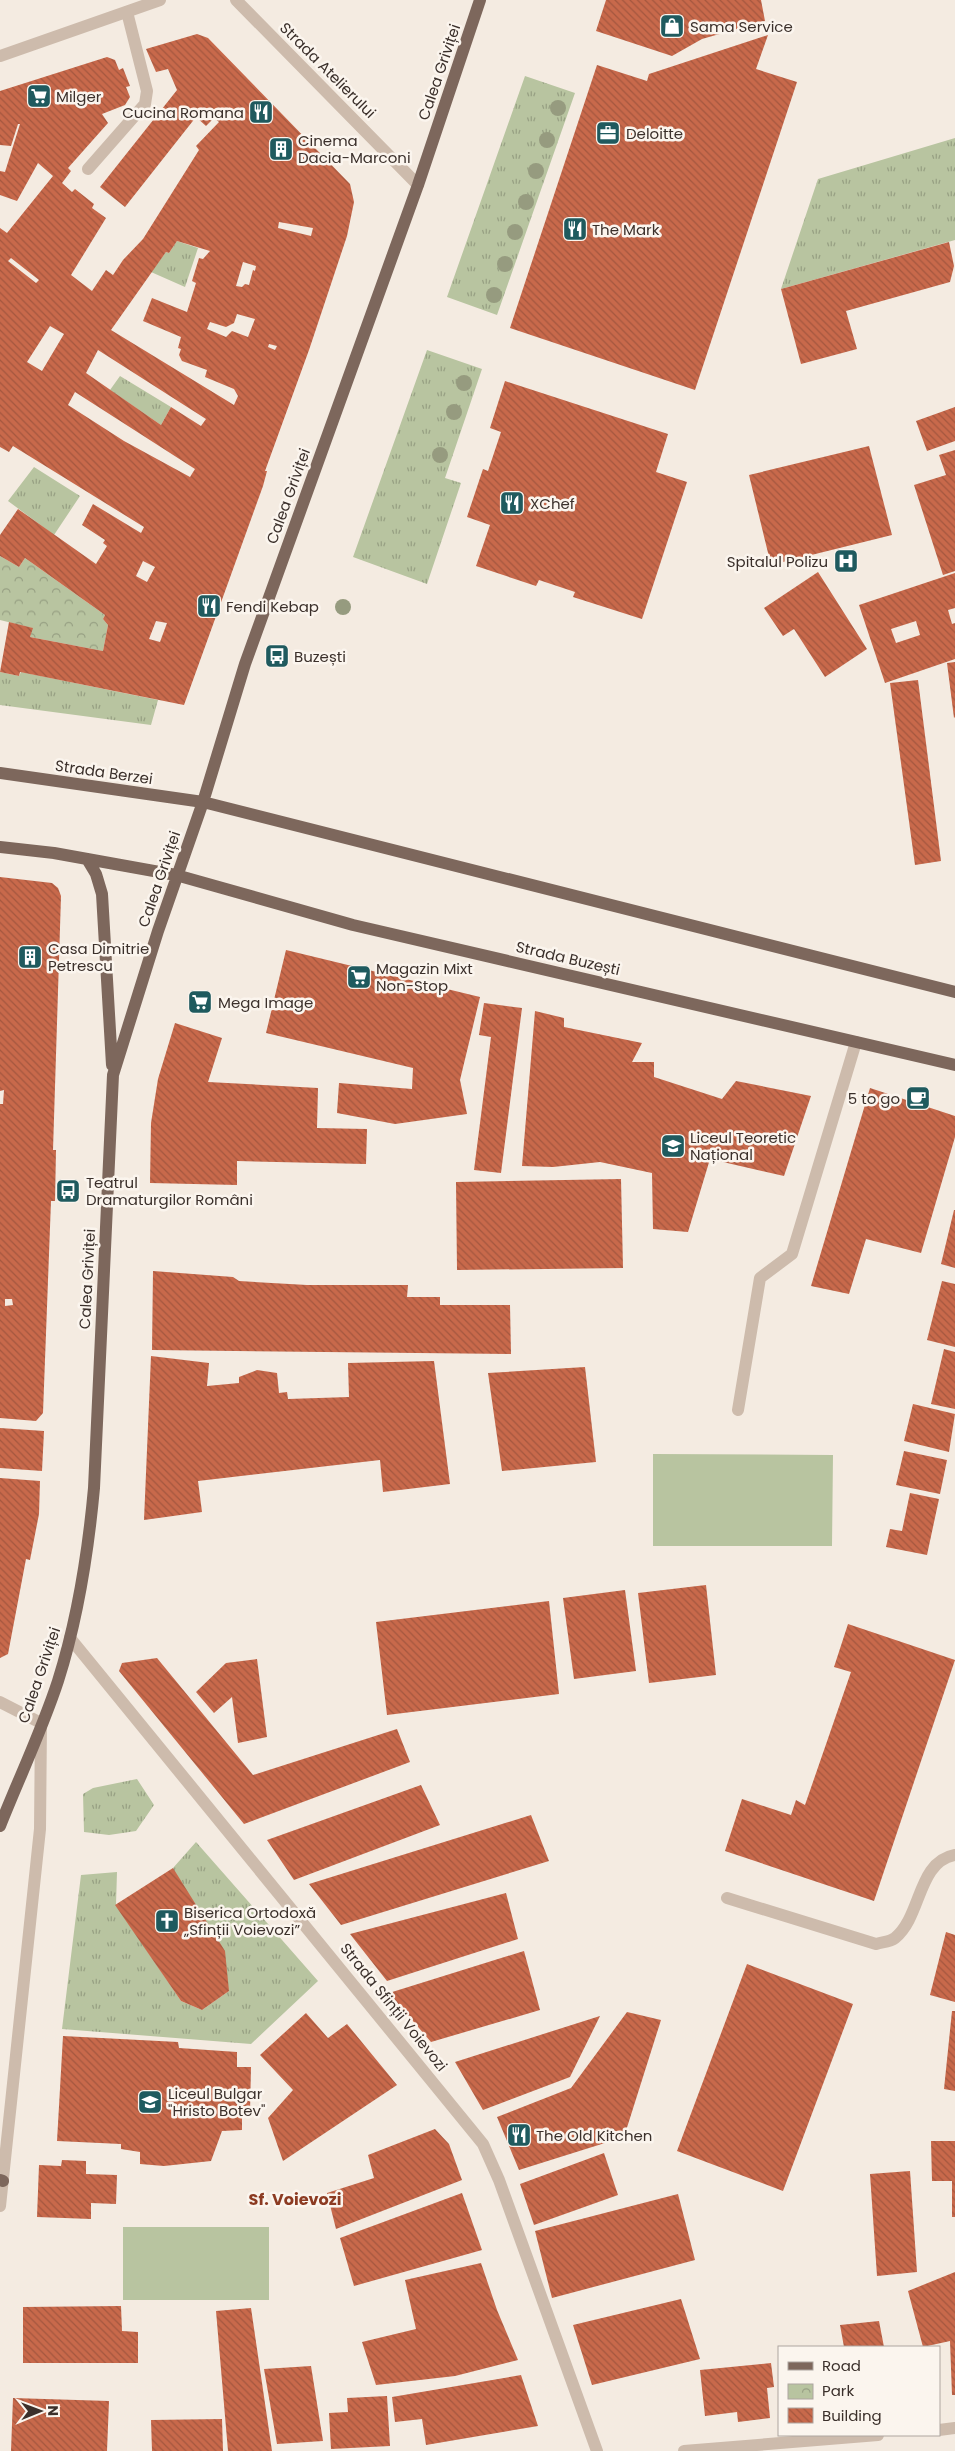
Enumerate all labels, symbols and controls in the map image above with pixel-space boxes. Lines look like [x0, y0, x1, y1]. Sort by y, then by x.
shop icon: Sama Service [659, 13, 685, 39]
place label: Sama Service [690, 16, 793, 37]
street label: Strada Atelierului [275, 17, 381, 123]
street label: Calea Griviței [413, 21, 465, 123]
supermarket icon: Milger [26, 83, 52, 109]
place label: Milger [56, 86, 102, 107]
restaurant icon: Cucina Romana [248, 99, 274, 125]
place label: Cucina Romana [122, 102, 244, 123]
office icon: Deloitte [595, 120, 621, 146]
place label: Deloitte [626, 123, 683, 144]
place label: Cinema Dacia-Marconi [298, 130, 411, 168]
building icon: Cinema Dacia-Marconi [268, 136, 294, 162]
restaurant icon: The Mark [562, 216, 588, 242]
place label: The Mark [592, 219, 660, 240]
street label: Calea Griviței [261, 445, 315, 547]
restaurant icon: XChef [499, 490, 525, 516]
place label: XChef [530, 493, 575, 514]
hospital icon: Spitalul Polizu [833, 548, 859, 574]
place label: Spitalul Polizu [727, 551, 828, 572]
restaurant icon: Fendi Kebap [196, 593, 222, 619]
place label: Fendi Kebap [226, 596, 319, 617]
bus stop icon: Buzești [264, 643, 290, 669]
place label: Buzești [294, 646, 346, 667]
street label: Strada Berzei [54, 755, 154, 789]
street label: Calea Griviței [133, 828, 185, 930]
street label: Strada Buzești [514, 936, 622, 980]
place label: Casa Dimitrie Petrescu [48, 938, 149, 976]
building icon: Casa Dimitrie Petrescu [17, 944, 43, 970]
place label: Magazin Mixt Non-Stop [376, 958, 473, 996]
supermarket icon: Magazin Mixt Non-Stop [346, 964, 372, 990]
supermarket icon: Mega Image [187, 989, 213, 1015]
place label: Mega Image [218, 992, 313, 1013]
cafe icon: 5 to go [905, 1085, 931, 1111]
place label: 5 to go [848, 1088, 900, 1109]
place label: Liceul Teoretic Național [690, 1127, 796, 1165]
school or university icon: Liceul Teoretic Național [660, 1133, 686, 1159]
place label: Teatrul Dramaturgilor Români [86, 1172, 253, 1210]
bus stop icon: Teatrul Dramaturgilor Români [55, 1178, 81, 1204]
street label: Calea Griviței [74, 1228, 100, 1330]
street label: Calea Griviței [13, 1624, 65, 1726]
place label: Biserica Ortodoxă „Sfinții Voievozi” [183, 1902, 316, 1940]
church icon: Biserica Ortodoxă „Sfinții Voievozi” [154, 1908, 180, 1934]
street label: Strada Sfinții Voievozi [336, 1938, 452, 2076]
place label: Liceul Bulgar "Hristo Botev" [168, 2083, 265, 2121]
school or university icon: Liceul Bulgar "Hristo Botev" [137, 2089, 163, 2115]
restaurant icon: The Old Kitchen [506, 2122, 532, 2148]
place label: The Old Kitchen [536, 2125, 652, 2146]
district label: Sf. Voievozi [249, 2188, 341, 2211]
legend [778, 2346, 940, 2436]
text: Road [822, 2355, 861, 2376]
text: Park [822, 2380, 854, 2401]
north arrow [15, 2386, 65, 2436]
text: N [43, 2405, 63, 2416]
text: Building [822, 2405, 882, 2426]

